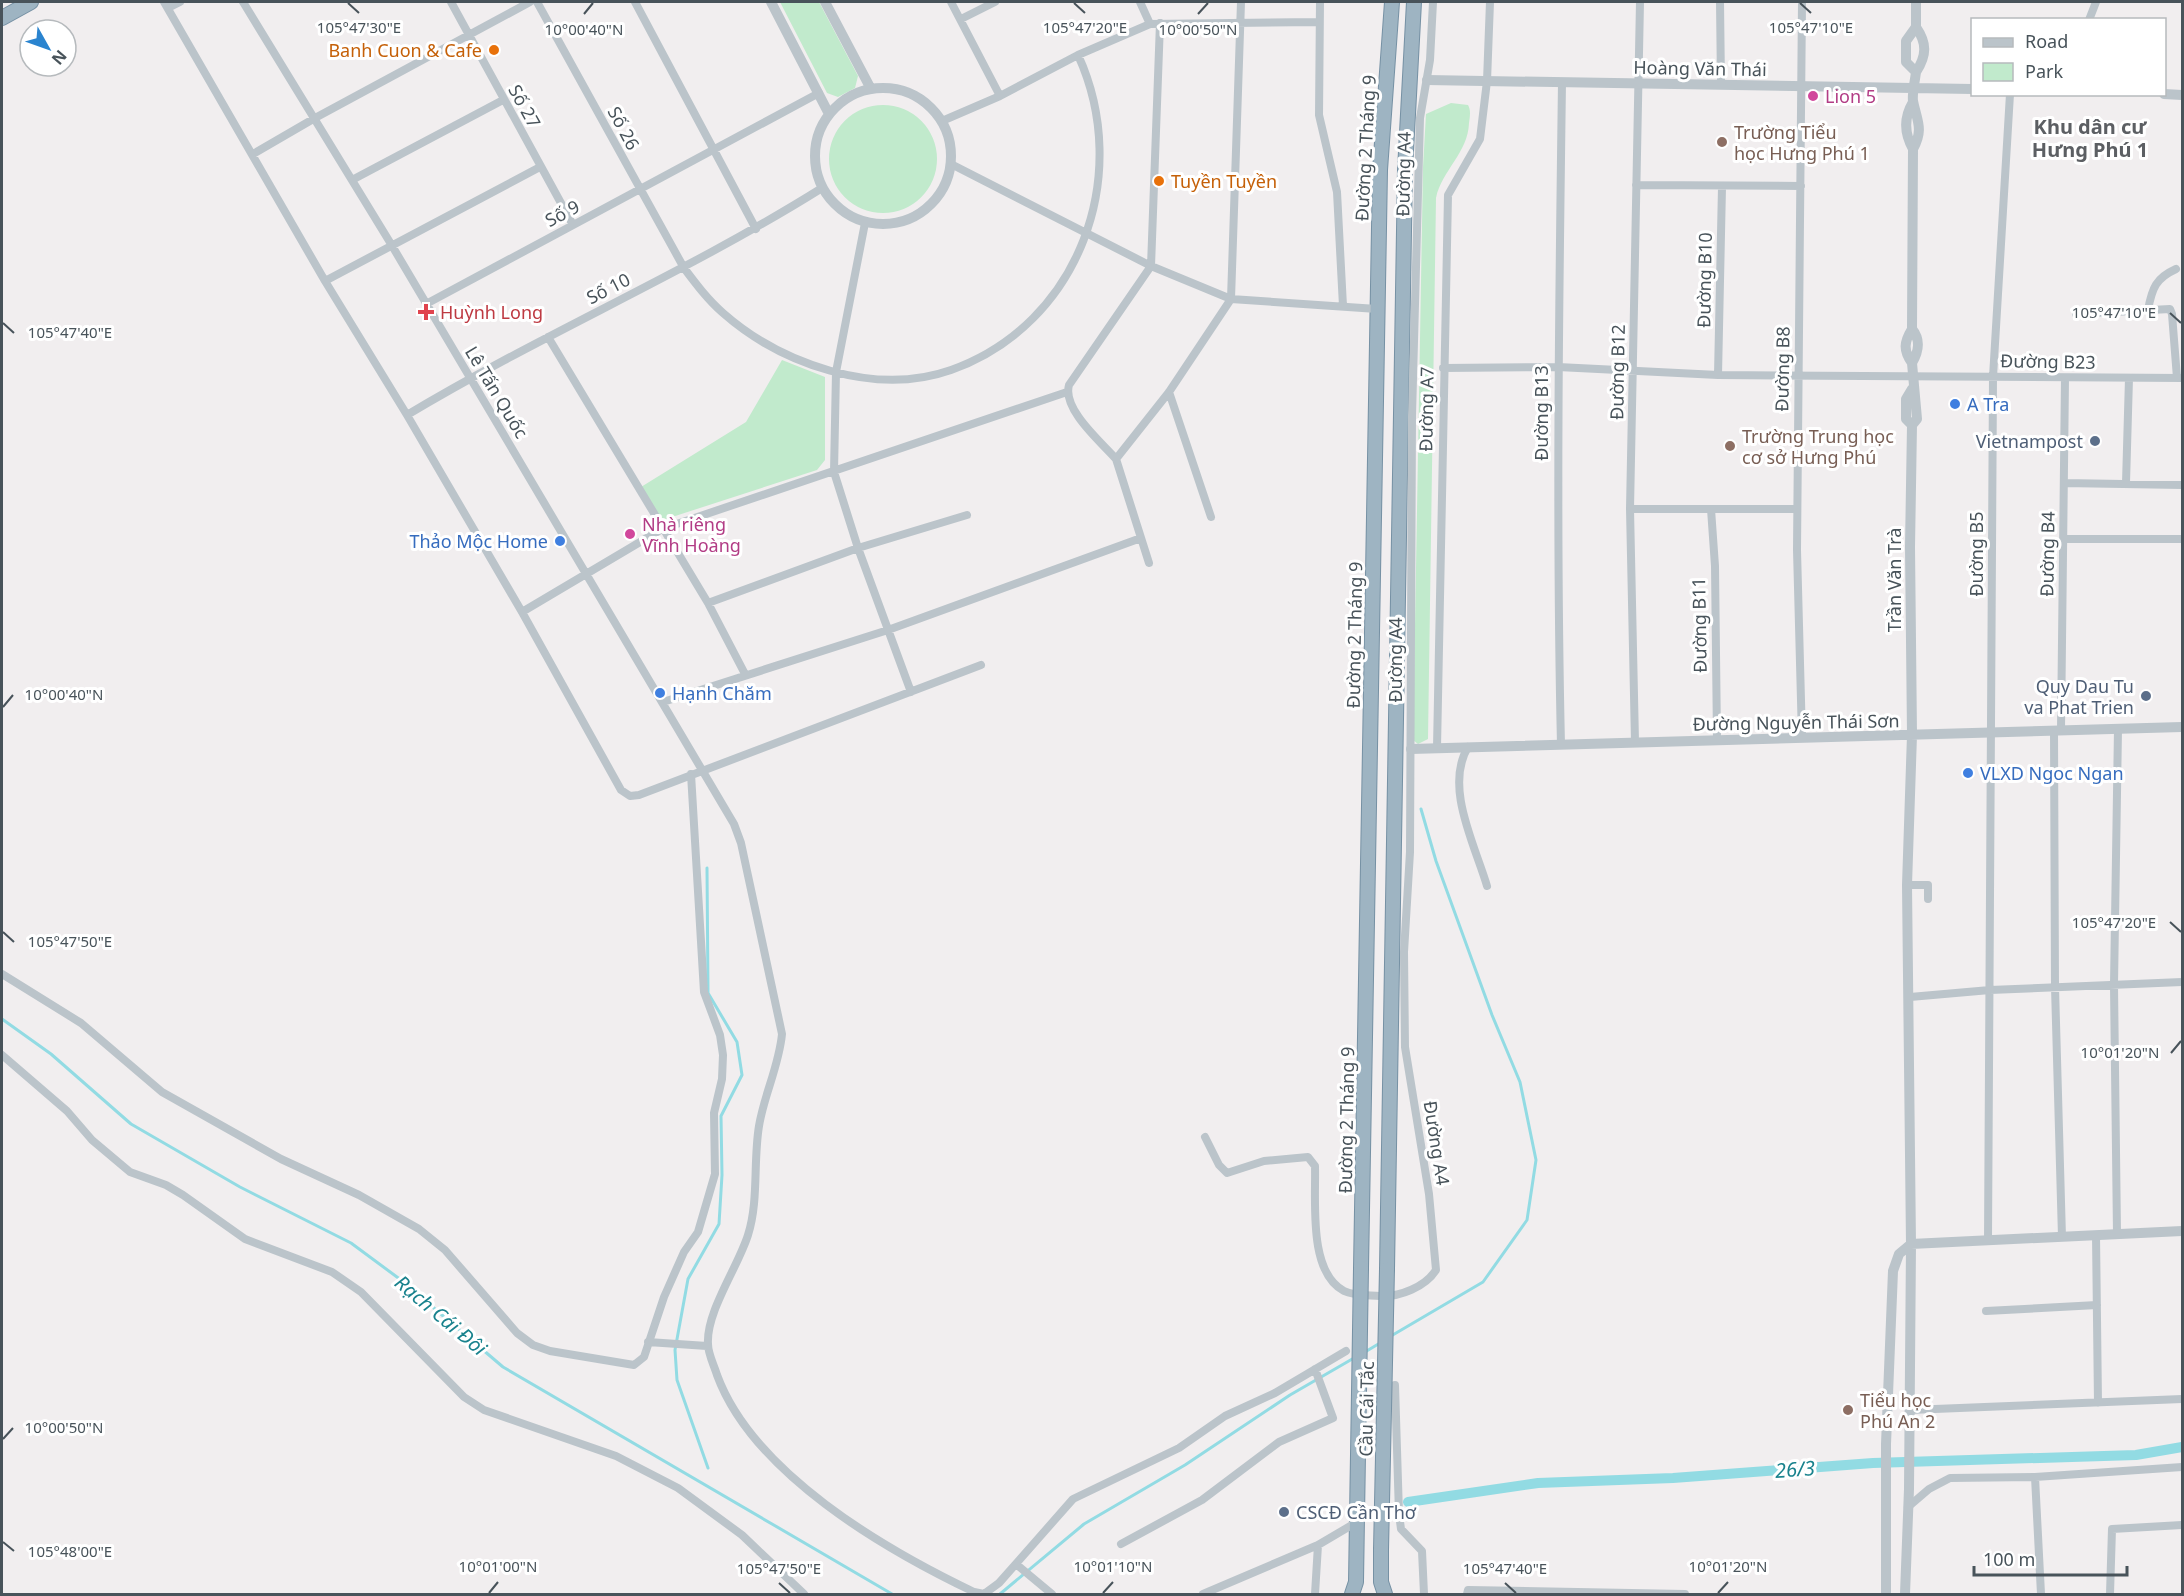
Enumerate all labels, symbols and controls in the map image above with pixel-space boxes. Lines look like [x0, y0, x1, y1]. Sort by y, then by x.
text: 105°47'30"E [317, 17, 401, 37]
text: 105°47'20"E [1043, 17, 1127, 37]
text: 105°47'10"E [1769, 17, 1853, 37]
north arrow [18, 18, 78, 78]
legend [1971, 18, 2166, 96]
text: 10°00'40"N [545, 19, 623, 39]
text: 10°00'50"N [1159, 19, 1237, 39]
text: Road [2025, 29, 2068, 53]
place label: Banh Cuon & Cafe [328, 38, 482, 62]
marker: Banh Cuon & Cafe [487, 43, 501, 57]
text: N [47, 46, 72, 70]
street label: Hoàng Văn Thái [1633, 55, 1767, 81]
text: Park [2025, 59, 2063, 83]
street label: Đường 2 Tháng 9 [1349, 74, 1381, 222]
street label: Số 27 [503, 80, 547, 132]
place label: Lion 5 [1825, 84, 1876, 108]
marker: Lion 5 [1806, 89, 1820, 103]
street label: Số 26 [603, 102, 645, 154]
district label: Khu dân cư Hưng Phú 1 [2032, 113, 2148, 163]
place label: Trường Tiểu học Hưng Phú 1 [1734, 120, 1870, 165]
street label: Đường A4 [1390, 131, 1416, 217]
marker: Trường Tiểu học Hưng Phú 1 [1715, 135, 1729, 149]
place label: Tuyền Tuyền [1171, 169, 1277, 193]
marker: Tuyền Tuyền [1152, 174, 1166, 188]
street label: Số 9 [541, 194, 583, 232]
street label: Đường B10 [1691, 232, 1717, 328]
street label: Số 10 [582, 267, 634, 309]
place label: Huỳnh Long [440, 300, 543, 324]
text: 105°47'10"E [2072, 302, 2156, 322]
marker: Huỳnh Long [417, 303, 435, 321]
text: 105°47'40"E [28, 322, 112, 342]
street label: Đường B12 [1604, 324, 1630, 420]
street label: Đường B8 [1769, 326, 1795, 412]
street label: Lê Tấn Quốc [460, 341, 534, 443]
street label: Đường B23 [2000, 348, 2096, 374]
street label: Đường B13 [1529, 365, 1553, 461]
street label: Đường A7 [1413, 366, 1439, 452]
place label: A Tra [1967, 392, 2009, 416]
marker: A Tra [1948, 397, 1962, 411]
place label: Trường Trung học cơ sở Hưng Phú [1742, 424, 1894, 469]
place label: Vietnampost [1976, 429, 2083, 453]
marker: Vietnampost [2088, 434, 2102, 448]
marker: Trường Trung học cơ sở Hưng Phú [1723, 439, 1737, 453]
street label: Đường B5 [1964, 511, 1988, 597]
street label: Đường B4 [2034, 511, 2060, 597]
place label: Nhà riêng Vĩnh Hoàng [642, 512, 741, 557]
marker: Nhà riêng Vĩnh Hoàng [623, 527, 637, 541]
street label: Trần Văn Trà [1882, 528, 1906, 632]
place label: Thảo Mộc Home [409, 529, 548, 553]
marker: Thảo Mộc Home [553, 534, 567, 548]
street label: Đường 2 Tháng 9 [1341, 561, 1367, 709]
street label: Đường B11 [1686, 577, 1712, 673]
street label: Đường A4 [1383, 617, 1407, 703]
place label: Quy Dau Tu va Phat Trien [2024, 674, 2134, 719]
place label: Hạnh Chăm [672, 681, 772, 705]
text: 10°00'40"N [25, 684, 103, 704]
marker: Hạnh Chăm [653, 686, 667, 700]
marker: Quy Dau Tu va Phat Trien [2139, 689, 2153, 703]
street label: Đường Nguyễn Thái Sơn [1692, 708, 1900, 736]
place label: VLXD Ngoc Ngan [1980, 761, 2124, 785]
marker: VLXD Ngoc Ngan [1961, 766, 1975, 780]
text: 105°47'20"E [2072, 912, 2156, 932]
text: 105°47'50"E [28, 931, 112, 951]
text: 10°01'20"N [2081, 1042, 2159, 1062]
street label: Đường 2 Tháng 9 [1333, 1046, 1359, 1194]
street label: Đường A4 [1418, 1099, 1456, 1187]
water label: Rạch Cái Đôi [389, 1269, 493, 1362]
street label: Cầu Cái Tắc [1353, 1361, 1379, 1457]
place label: Tiểu học Phú An 2 [1860, 1388, 1935, 1433]
marker: Tiểu học Phú An 2 [1841, 1403, 1855, 1417]
text: 10°00'50"N [25, 1417, 103, 1437]
water label: 26/3 [1774, 1454, 1816, 1484]
place label: CSCĐ Cần Thơ [1296, 1500, 1417, 1524]
marker: CSCĐ Cần Thơ [1277, 1505, 1291, 1519]
scale bar [1974, 1539, 2127, 1577]
text: 105°48'00"E [28, 1541, 112, 1561]
text: 100 m [1983, 1547, 2035, 1571]
text: 10°01'00"N [459, 1556, 537, 1576]
text: 10°01'10"N [1074, 1556, 1152, 1576]
text: 10°01'20"N [1689, 1556, 1767, 1576]
text: 105°47'50"E [737, 1558, 821, 1578]
text: 105°47'40"E [1463, 1558, 1547, 1578]

